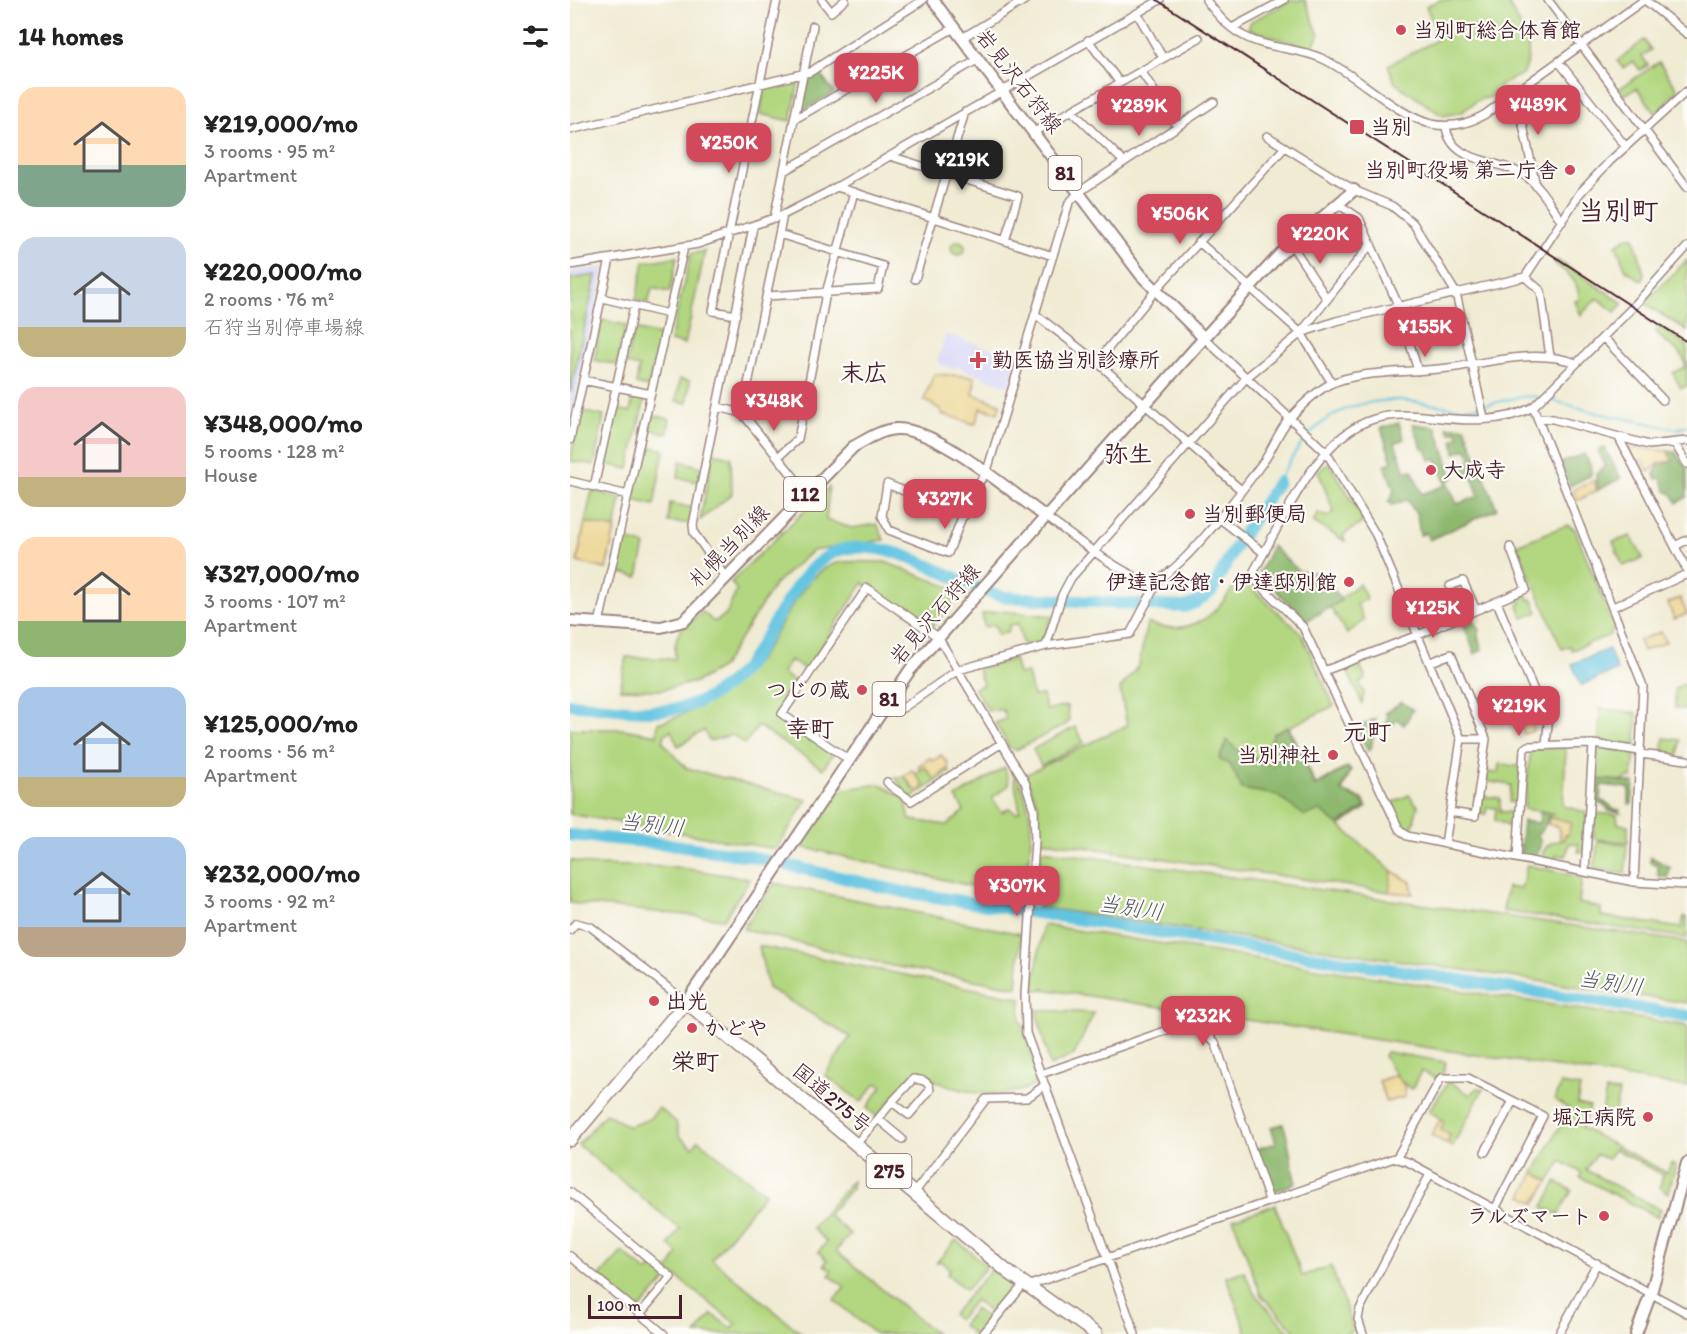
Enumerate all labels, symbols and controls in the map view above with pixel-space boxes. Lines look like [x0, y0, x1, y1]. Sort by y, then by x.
place label: 当別町総合体育館 [1413, 17, 1581, 42]
text: 14 homes [18, 20, 124, 52]
icon: filters [519, 20, 552, 53]
street label: 岩見沢石狩線 [971, 23, 1068, 138]
marker: 当別町総合体育館 [1394, 23, 1408, 37]
pin: ¥225K [834, 53, 918, 104]
text: ¥225K [848, 60, 904, 84]
pin: ¥489K [1496, 85, 1580, 136]
pin: ¥289K [1097, 86, 1181, 137]
text: ¥489K [1509, 92, 1567, 116]
text: ¥289K [1111, 93, 1167, 117]
text: ¥219,000/mo [204, 107, 358, 139]
icon: home [66, 111, 138, 183]
place label: 当別 [1370, 114, 1412, 139]
marker: 当別 [1348, 118, 1366, 136]
pin: ¥250K [687, 123, 771, 174]
text: ¥250K [700, 130, 758, 154]
text: 3 rooms · 95 m² [204, 139, 335, 163]
pin: ¥219K [920, 140, 1004, 191]
text: ¥219K [935, 147, 989, 171]
road number: 81 [1048, 156, 1082, 190]
place label: 当別町役場 第二庁舎 [1364, 157, 1558, 182]
text: Apartment [204, 163, 297, 187]
marker: 当別町役場 第二庁舎 [1563, 163, 1577, 177]
pin: ¥506K [1138, 194, 1222, 245]
district label: 当別町 [1578, 194, 1659, 227]
text: ¥506K [1151, 201, 1209, 225]
pin: ¥220K [1278, 214, 1362, 265]
text: ¥220K [1291, 221, 1349, 245]
text: ¥220,000/mo [204, 255, 362, 287]
icon: home [66, 261, 138, 333]
text: 2 rooms · 76 m² [204, 287, 334, 311]
pin: ¥155K [1383, 307, 1467, 358]
text: ¥155K [1398, 314, 1452, 338]
text: 石狩当別停車場線 [204, 315, 364, 339]
place label: 勤医協当別診療所 [992, 347, 1160, 372]
marker: 勤医協当別診療所 [969, 351, 987, 369]
district label: 末広 [840, 358, 888, 387]
pin: ¥348K [732, 381, 816, 432]
text: ¥348K [745, 388, 803, 412]
text: ¥348,000/mo [204, 407, 363, 439]
icon: home [66, 411, 138, 483]
text: 5 rooms · 128 m² [204, 439, 345, 463]
district label: 弥生 [1104, 439, 1152, 468]
place label: 大成寺 [1443, 457, 1506, 482]
text: House [204, 463, 258, 487]
marker: 大成寺 [1424, 463, 1438, 477]
road number: 112 [784, 477, 826, 511]
pin: ¥327K [903, 479, 987, 530]
text: ¥327K [917, 486, 973, 510]
street label: 札幌当別線 [683, 499, 774, 592]
place label: 当別郵便局 [1202, 501, 1307, 526]
marker: 当別郵便局 [1183, 507, 1197, 521]
text: ¥327,000/mo [204, 557, 360, 589]
street label: 岩見沢石狩線 [884, 558, 985, 669]
icon: home [66, 561, 138, 633]
place label: 伊達記念館・伊達邸別館 [1106, 569, 1337, 594]
marker: 伊達記念館・伊達邸別館 [1342, 575, 1356, 589]
pin: ¥125K [1391, 588, 1475, 639]
text: 3 rooms · 107 m² [204, 589, 346, 613]
text: ¥125K [1406, 595, 1460, 619]
text: Apartment [204, 613, 297, 637]
place label: つじの蔵 [766, 677, 850, 702]
road number: 81 [872, 682, 906, 716]
marker: つじの蔵 [855, 683, 869, 697]
pin: ¥219K [1477, 686, 1561, 737]
text: ¥219K [1492, 693, 1546, 717]
text: ¥125,000/mo [204, 707, 358, 739]
icon: home [66, 711, 138, 783]
district label: 幸町 [786, 714, 834, 743]
district label: 元町 [1343, 717, 1391, 746]
text: 2 rooms · 56 m² [204, 739, 335, 763]
place label: 当別神社 [1237, 742, 1321, 767]
marker: 当別神社 [1326, 748, 1340, 762]
text: Apartment [204, 763, 297, 787]
water label: 当別川 [618, 807, 686, 842]
text: ¥232,000/mo [204, 857, 360, 889]
icon: home [66, 861, 138, 933]
pin: ¥307K [975, 866, 1059, 917]
text: ¥307K [988, 873, 1046, 897]
text: 3 rooms · 92 m² [204, 889, 335, 913]
water label: 当別川 [1096, 889, 1166, 926]
text: Apartment [204, 913, 297, 937]
water label: 当別川 [1576, 964, 1646, 1001]
place label: 出光 [666, 988, 708, 1013]
marker: 出光 [647, 994, 661, 1008]
pin: ¥232K [1161, 996, 1245, 1047]
text: ¥232K [1175, 1003, 1231, 1027]
place label: かどや [704, 1015, 768, 1040]
marker: かどや [685, 1021, 699, 1035]
district label: 栄町 [671, 1047, 719, 1076]
street label: 国道275号 [788, 1057, 877, 1138]
place label: 堀江病院 [1552, 1104, 1636, 1129]
marker: 堀江病院 [1641, 1110, 1655, 1124]
road number: 275 [866, 1154, 912, 1188]
place label: ラルズマート [1467, 1203, 1592, 1228]
marker: ラルズマート [1597, 1209, 1611, 1223]
scale bar [588, 1292, 682, 1320]
text: 100 m [597, 1296, 641, 1315]

